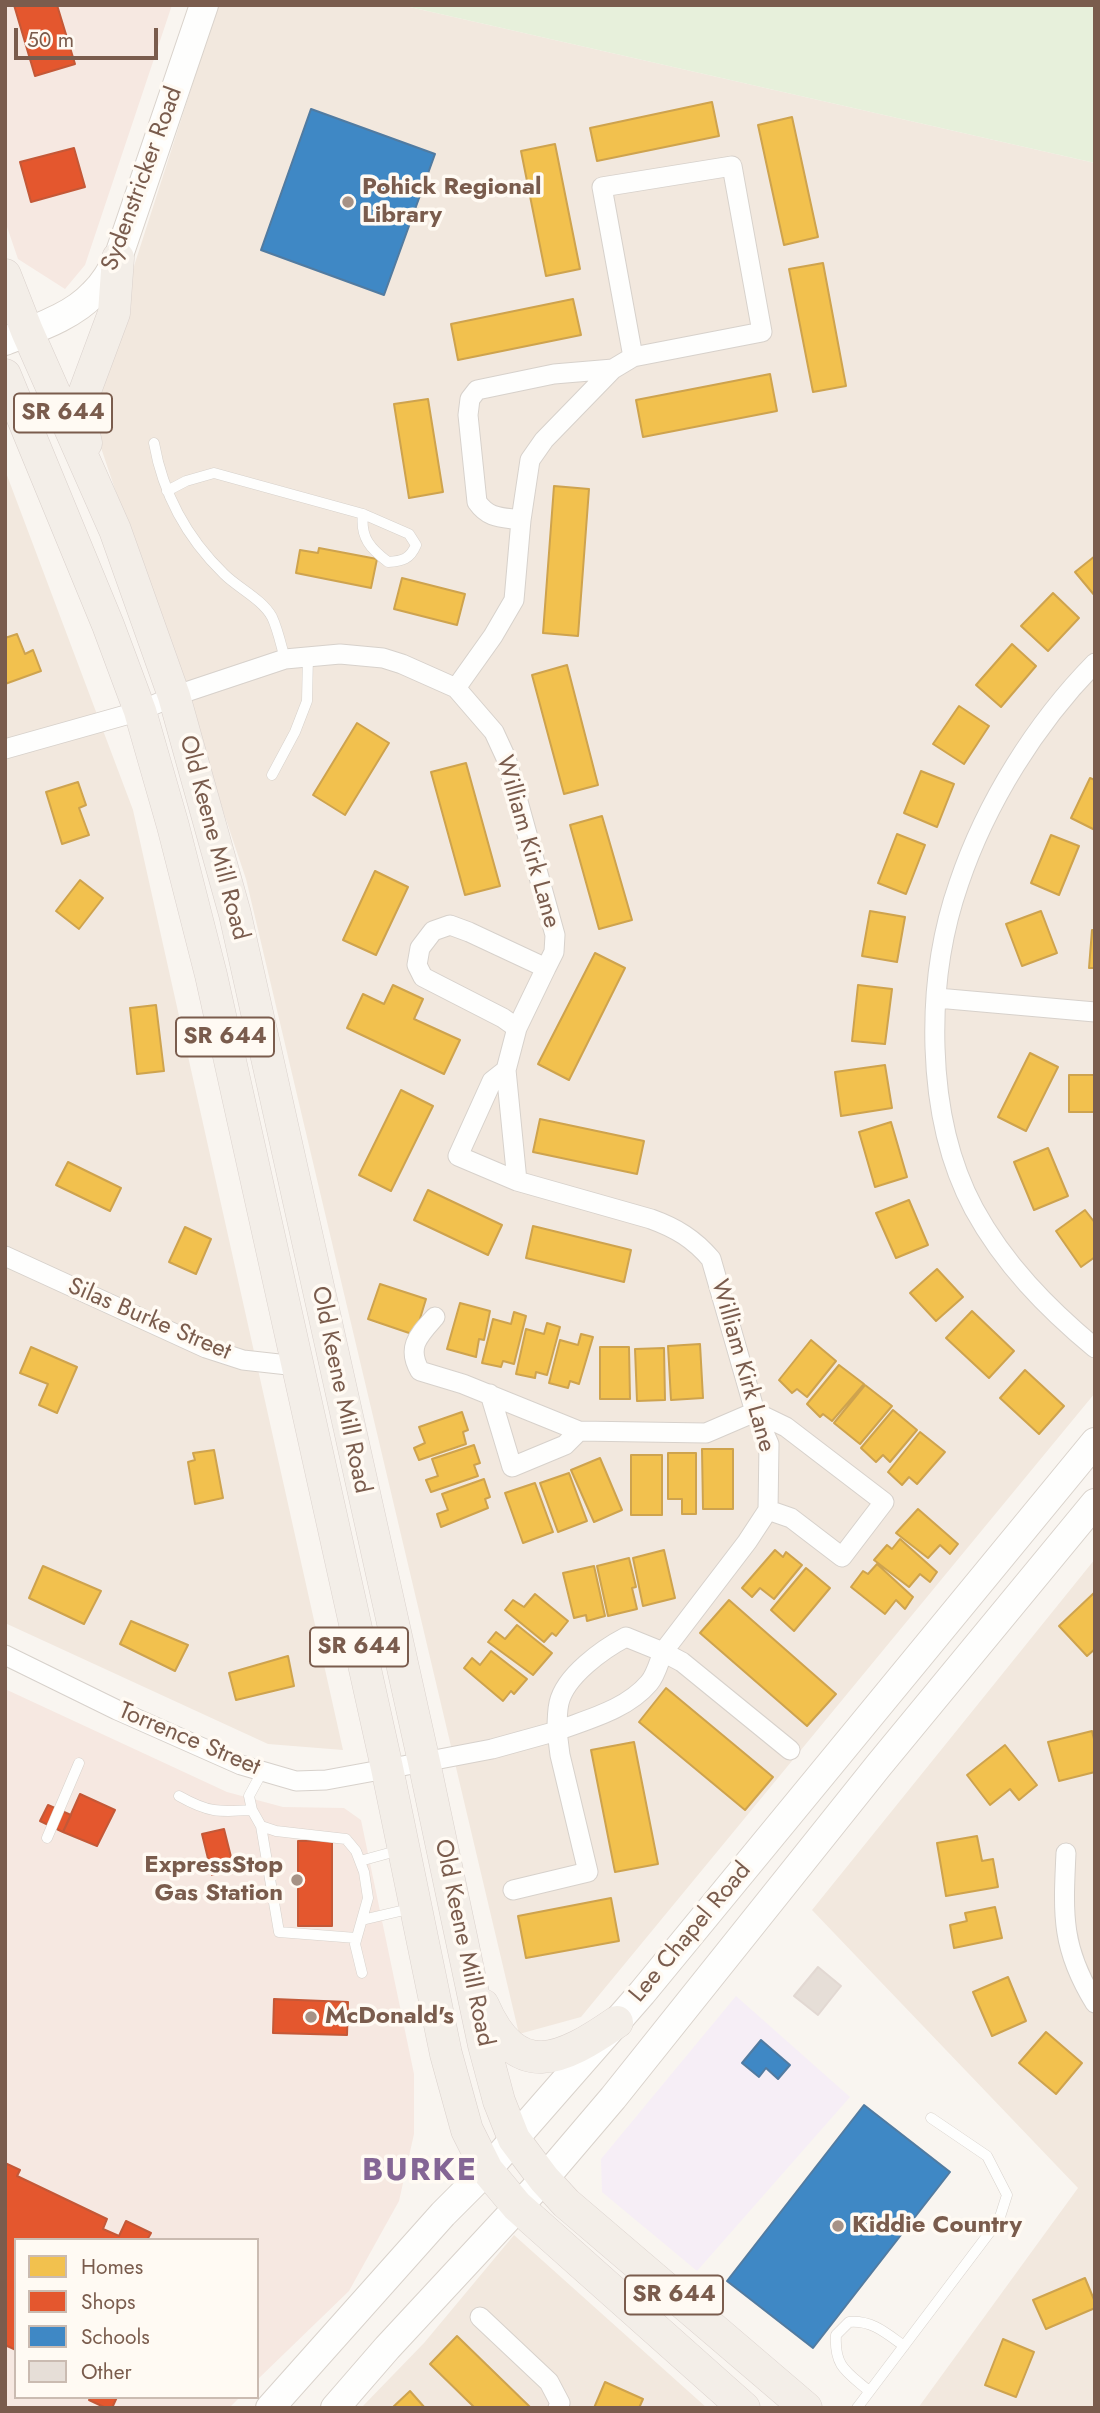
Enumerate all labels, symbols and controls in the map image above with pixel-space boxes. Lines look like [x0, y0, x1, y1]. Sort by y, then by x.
scale bar [18, 14, 161, 58]
text: 50 m [27, 25, 74, 55]
street label: Sydenstricker Road [96, 83, 190, 275]
place label: Pohick Regional Library [362, 174, 541, 230]
marker: Pohick Regional Library [340, 194, 356, 210]
road number: SR 644 [14, 394, 112, 432]
street label: Old Keene Mill Road [172, 732, 254, 944]
street label: William Kirk Lane [489, 753, 565, 931]
road number: SR 644 [176, 1018, 274, 1056]
street label: Silas Burke Street [63, 1273, 235, 1367]
street label: William Kirk Lane [704, 1277, 780, 1455]
street label: Old Keene Mill Road [304, 1284, 376, 1496]
road number: SR 644 [310, 1628, 408, 1666]
street label: Torrence Street [114, 1697, 264, 1783]
street label: Old Keene Mill Road [427, 1837, 499, 2049]
place label: ExpressStop Gas Station [144, 1852, 283, 1908]
street label: Lee Chapel Road [624, 1857, 758, 2009]
marker: ExpressStop Gas Station [289, 1872, 305, 1888]
place label: McDonald's [325, 2003, 454, 2031]
marker: McDonald's [303, 2009, 319, 2025]
district label: BURKE [363, 2153, 477, 2191]
place label: Kiddie Country [852, 2212, 1022, 2240]
marker: Kiddie Country [830, 2218, 846, 2234]
legend [14, 2238, 259, 2399]
text: Homes [81, 2252, 143, 2282]
road number: SR 644 [625, 2276, 723, 2314]
text: Shops [81, 2287, 135, 2317]
text: Schools [81, 2322, 150, 2352]
text: Other [81, 2357, 132, 2387]

